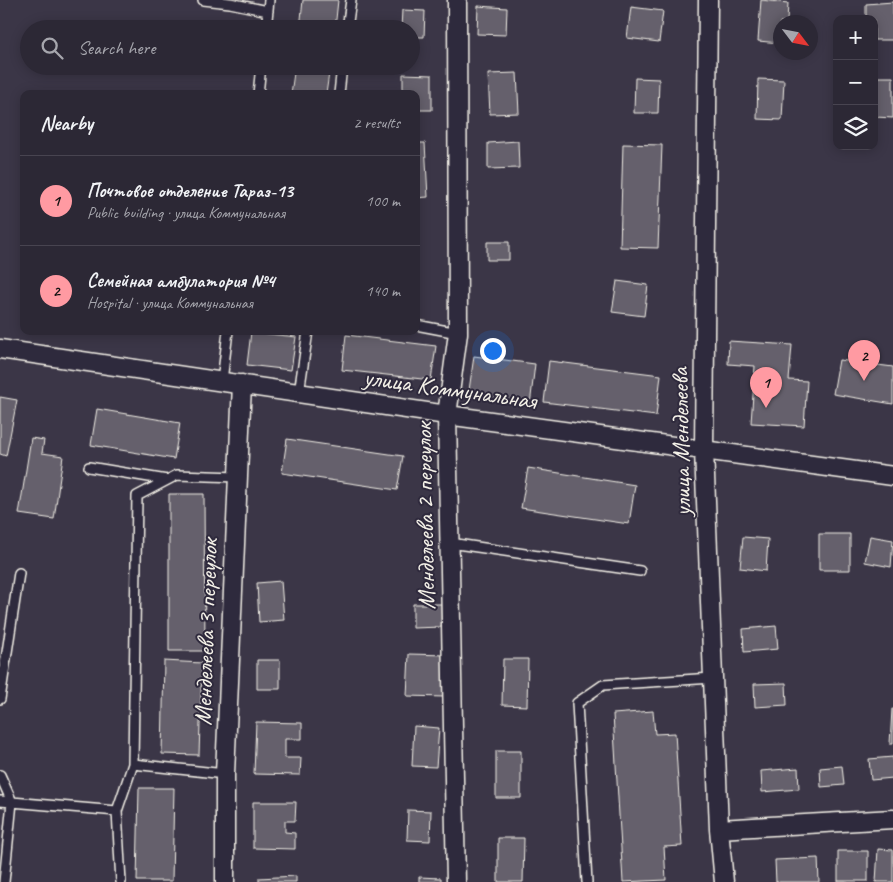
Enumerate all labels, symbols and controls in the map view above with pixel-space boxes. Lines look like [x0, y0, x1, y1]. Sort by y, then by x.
north arrow [773, 15, 818, 60]
map controls [833, 15, 878, 150]
button: + [833, 15, 878, 60]
search box [20, 20, 420, 75]
icon: search [38, 34, 66, 62]
text: Search here [78, 36, 155, 60]
button: − [833, 60, 878, 105]
button: layers [833, 105, 878, 150]
text: Nearby [40, 110, 93, 136]
text: 2 results [353, 113, 400, 133]
text: Почтовое отделение Тараз-13 [87, 179, 293, 203]
text: 1 [52, 191, 60, 211]
text: 100 m [366, 191, 400, 211]
text: Public building · улица Коммунальная [87, 203, 285, 223]
text: Семейная амбулатория №4 [87, 269, 275, 293]
text: 2 [52, 281, 60, 301]
text: 140 m [366, 281, 400, 301]
text: Hospital · улица Коммунальная [87, 293, 253, 313]
your location [480, 338, 506, 364]
pin: 2 [848, 340, 880, 381]
street label: улица Коммунальная [360, 361, 541, 417]
street label: улица Менделеева [664, 365, 698, 519]
pin: 1 [750, 367, 782, 408]
street label: Менделеева 2 переулок [407, 419, 443, 610]
street label: Менделеева 3 переулок [187, 535, 225, 726]

